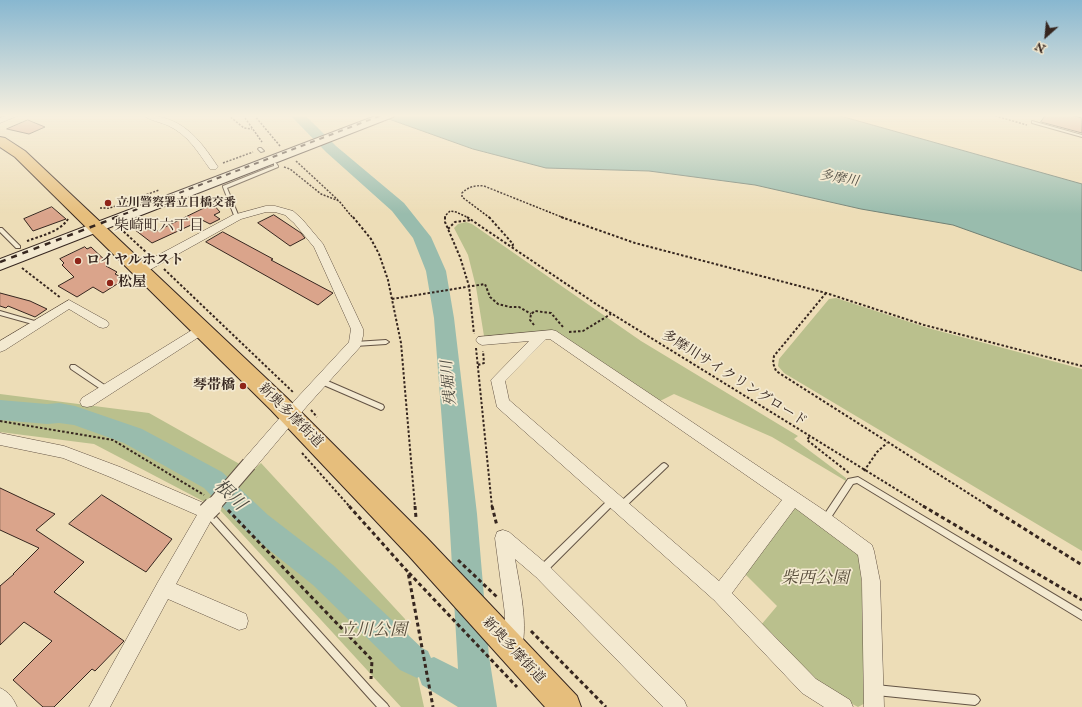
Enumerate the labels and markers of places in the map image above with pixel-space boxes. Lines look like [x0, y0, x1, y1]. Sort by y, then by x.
place label: 立川警察署立日橋交番 [116, 196, 236, 210]
marker: 立川警察署立日橋交番 [103, 198, 113, 208]
place label: ロイヤルホスト [86, 253, 184, 269]
marker: ロイヤルホスト [73, 256, 83, 266]
place label: 松屋 [118, 275, 146, 291]
marker: 松屋 [105, 278, 115, 288]
place label: 琴帯橋 [193, 378, 235, 394]
marker: 琴帯橋 [238, 381, 248, 391]

